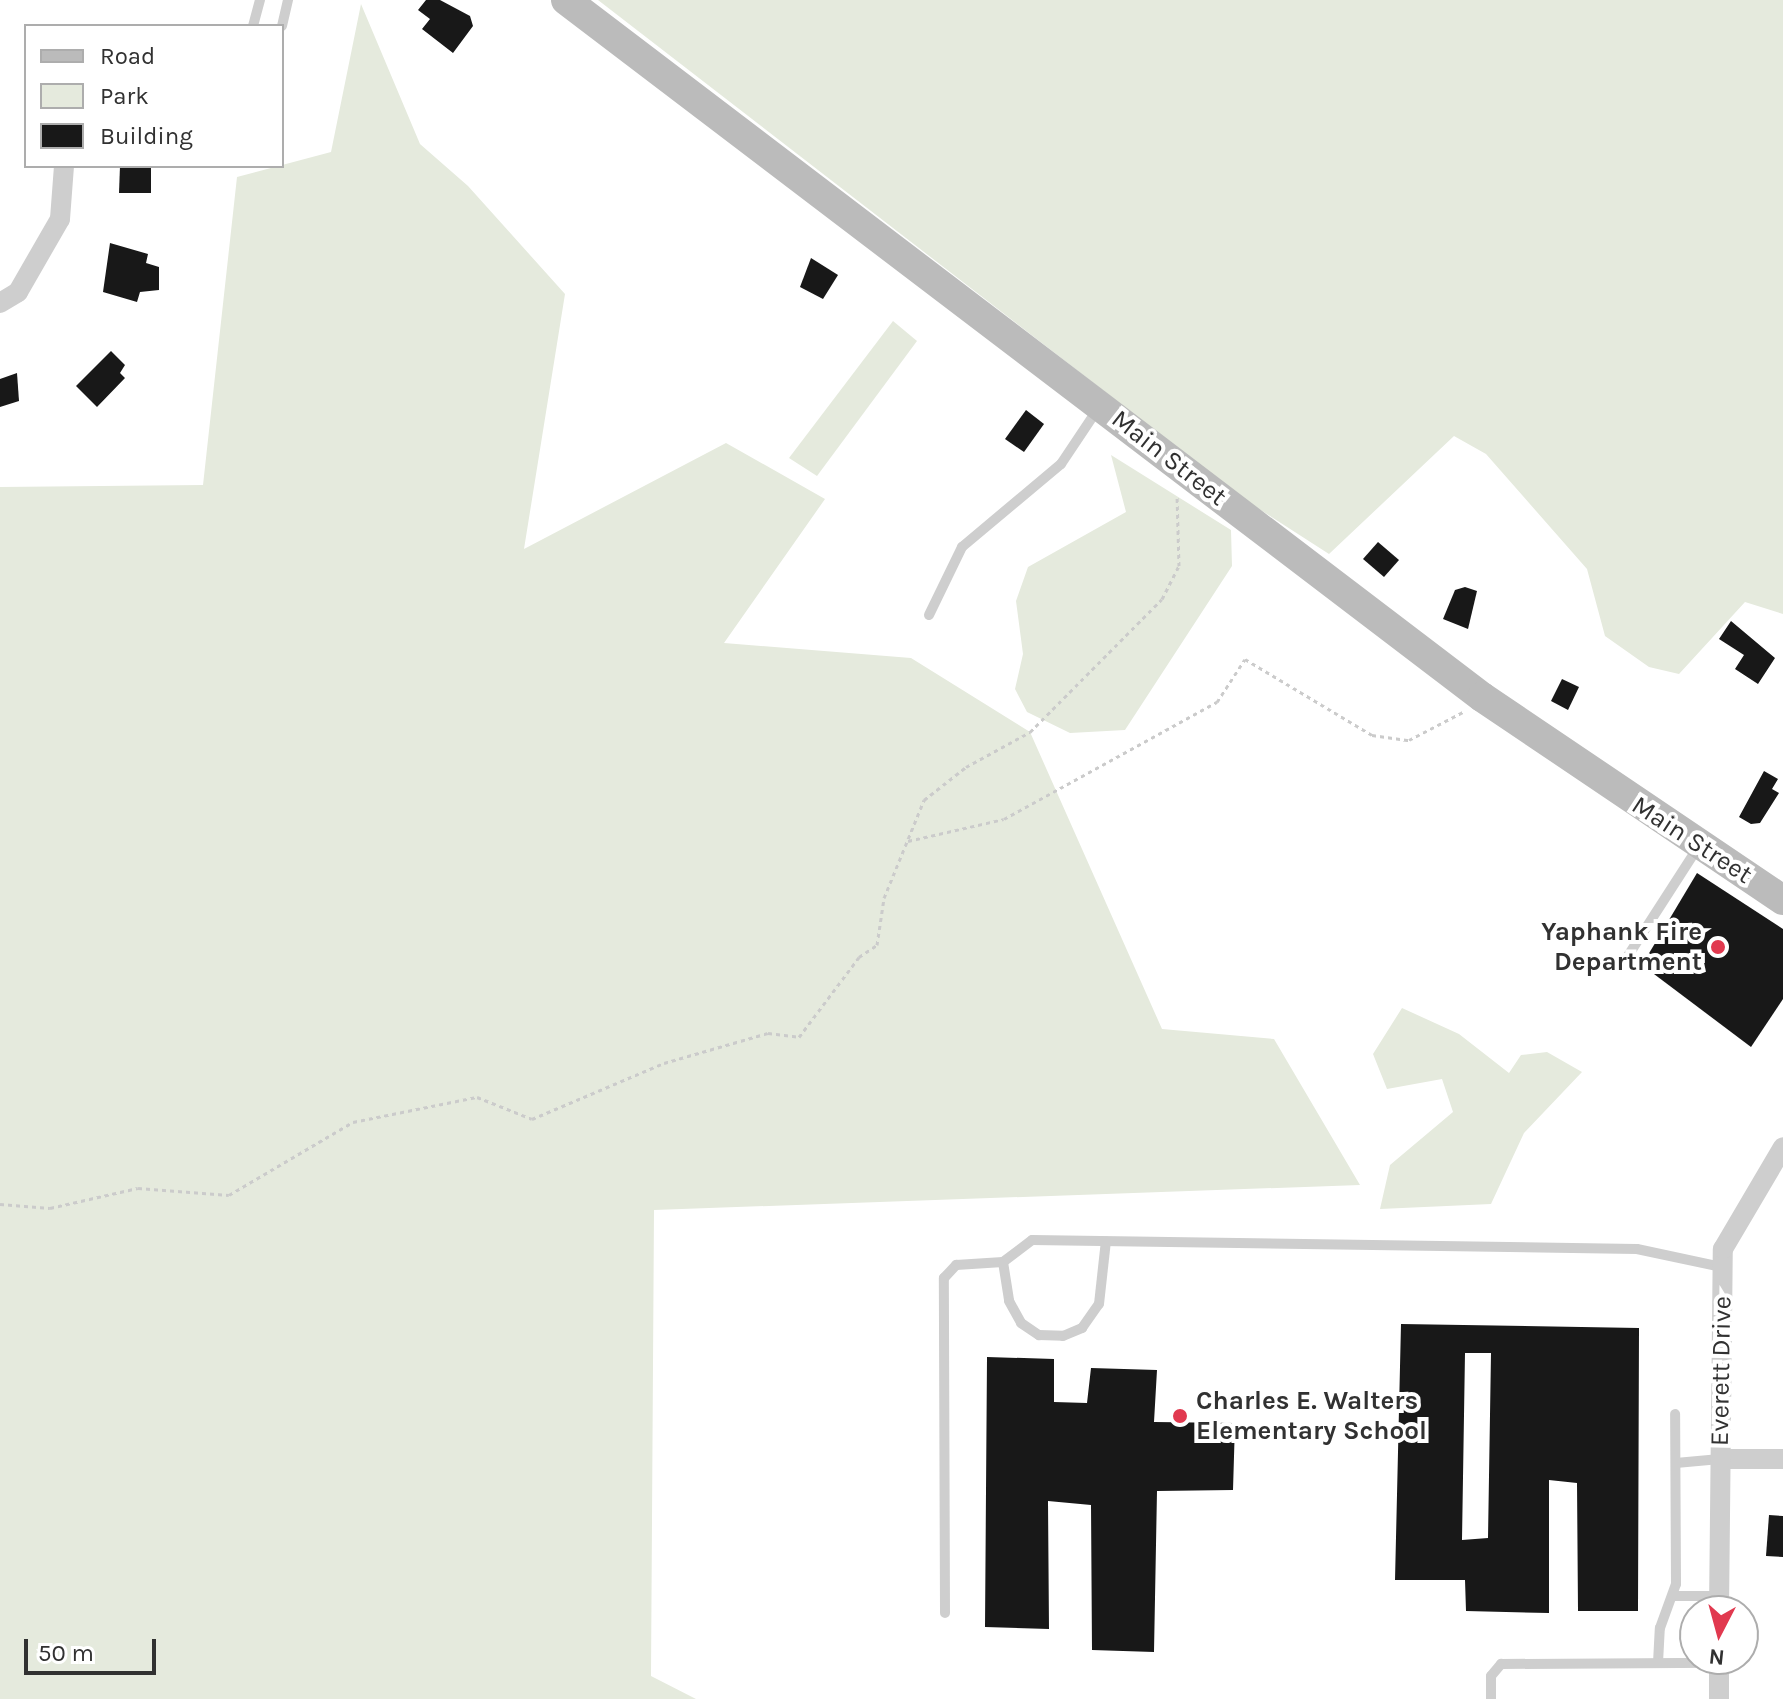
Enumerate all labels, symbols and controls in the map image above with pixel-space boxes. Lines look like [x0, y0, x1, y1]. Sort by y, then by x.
legend [24, 24, 284, 168]
text: Road [100, 42, 155, 70]
text: Park [100, 82, 149, 110]
text: Building [100, 122, 193, 150]
street label: Main Street [1105, 403, 1233, 513]
street label: Main Street [1626, 790, 1758, 890]
place label: Yaphank Fire Department [1541, 916, 1702, 978]
marker: Yaphank Fire Department [1709, 938, 1727, 956]
street label: Everett Drive [1704, 1296, 1738, 1446]
place label: Charles E. Walters Elementary School [1196, 1385, 1427, 1446]
marker: Charles E. Walters Elementary School [1171, 1407, 1189, 1425]
north arrow [1679, 1595, 1759, 1675]
scale bar [28, 1623, 160, 1673]
text: 50 m [38, 1639, 94, 1667]
text: N [1707, 1643, 1726, 1671]

